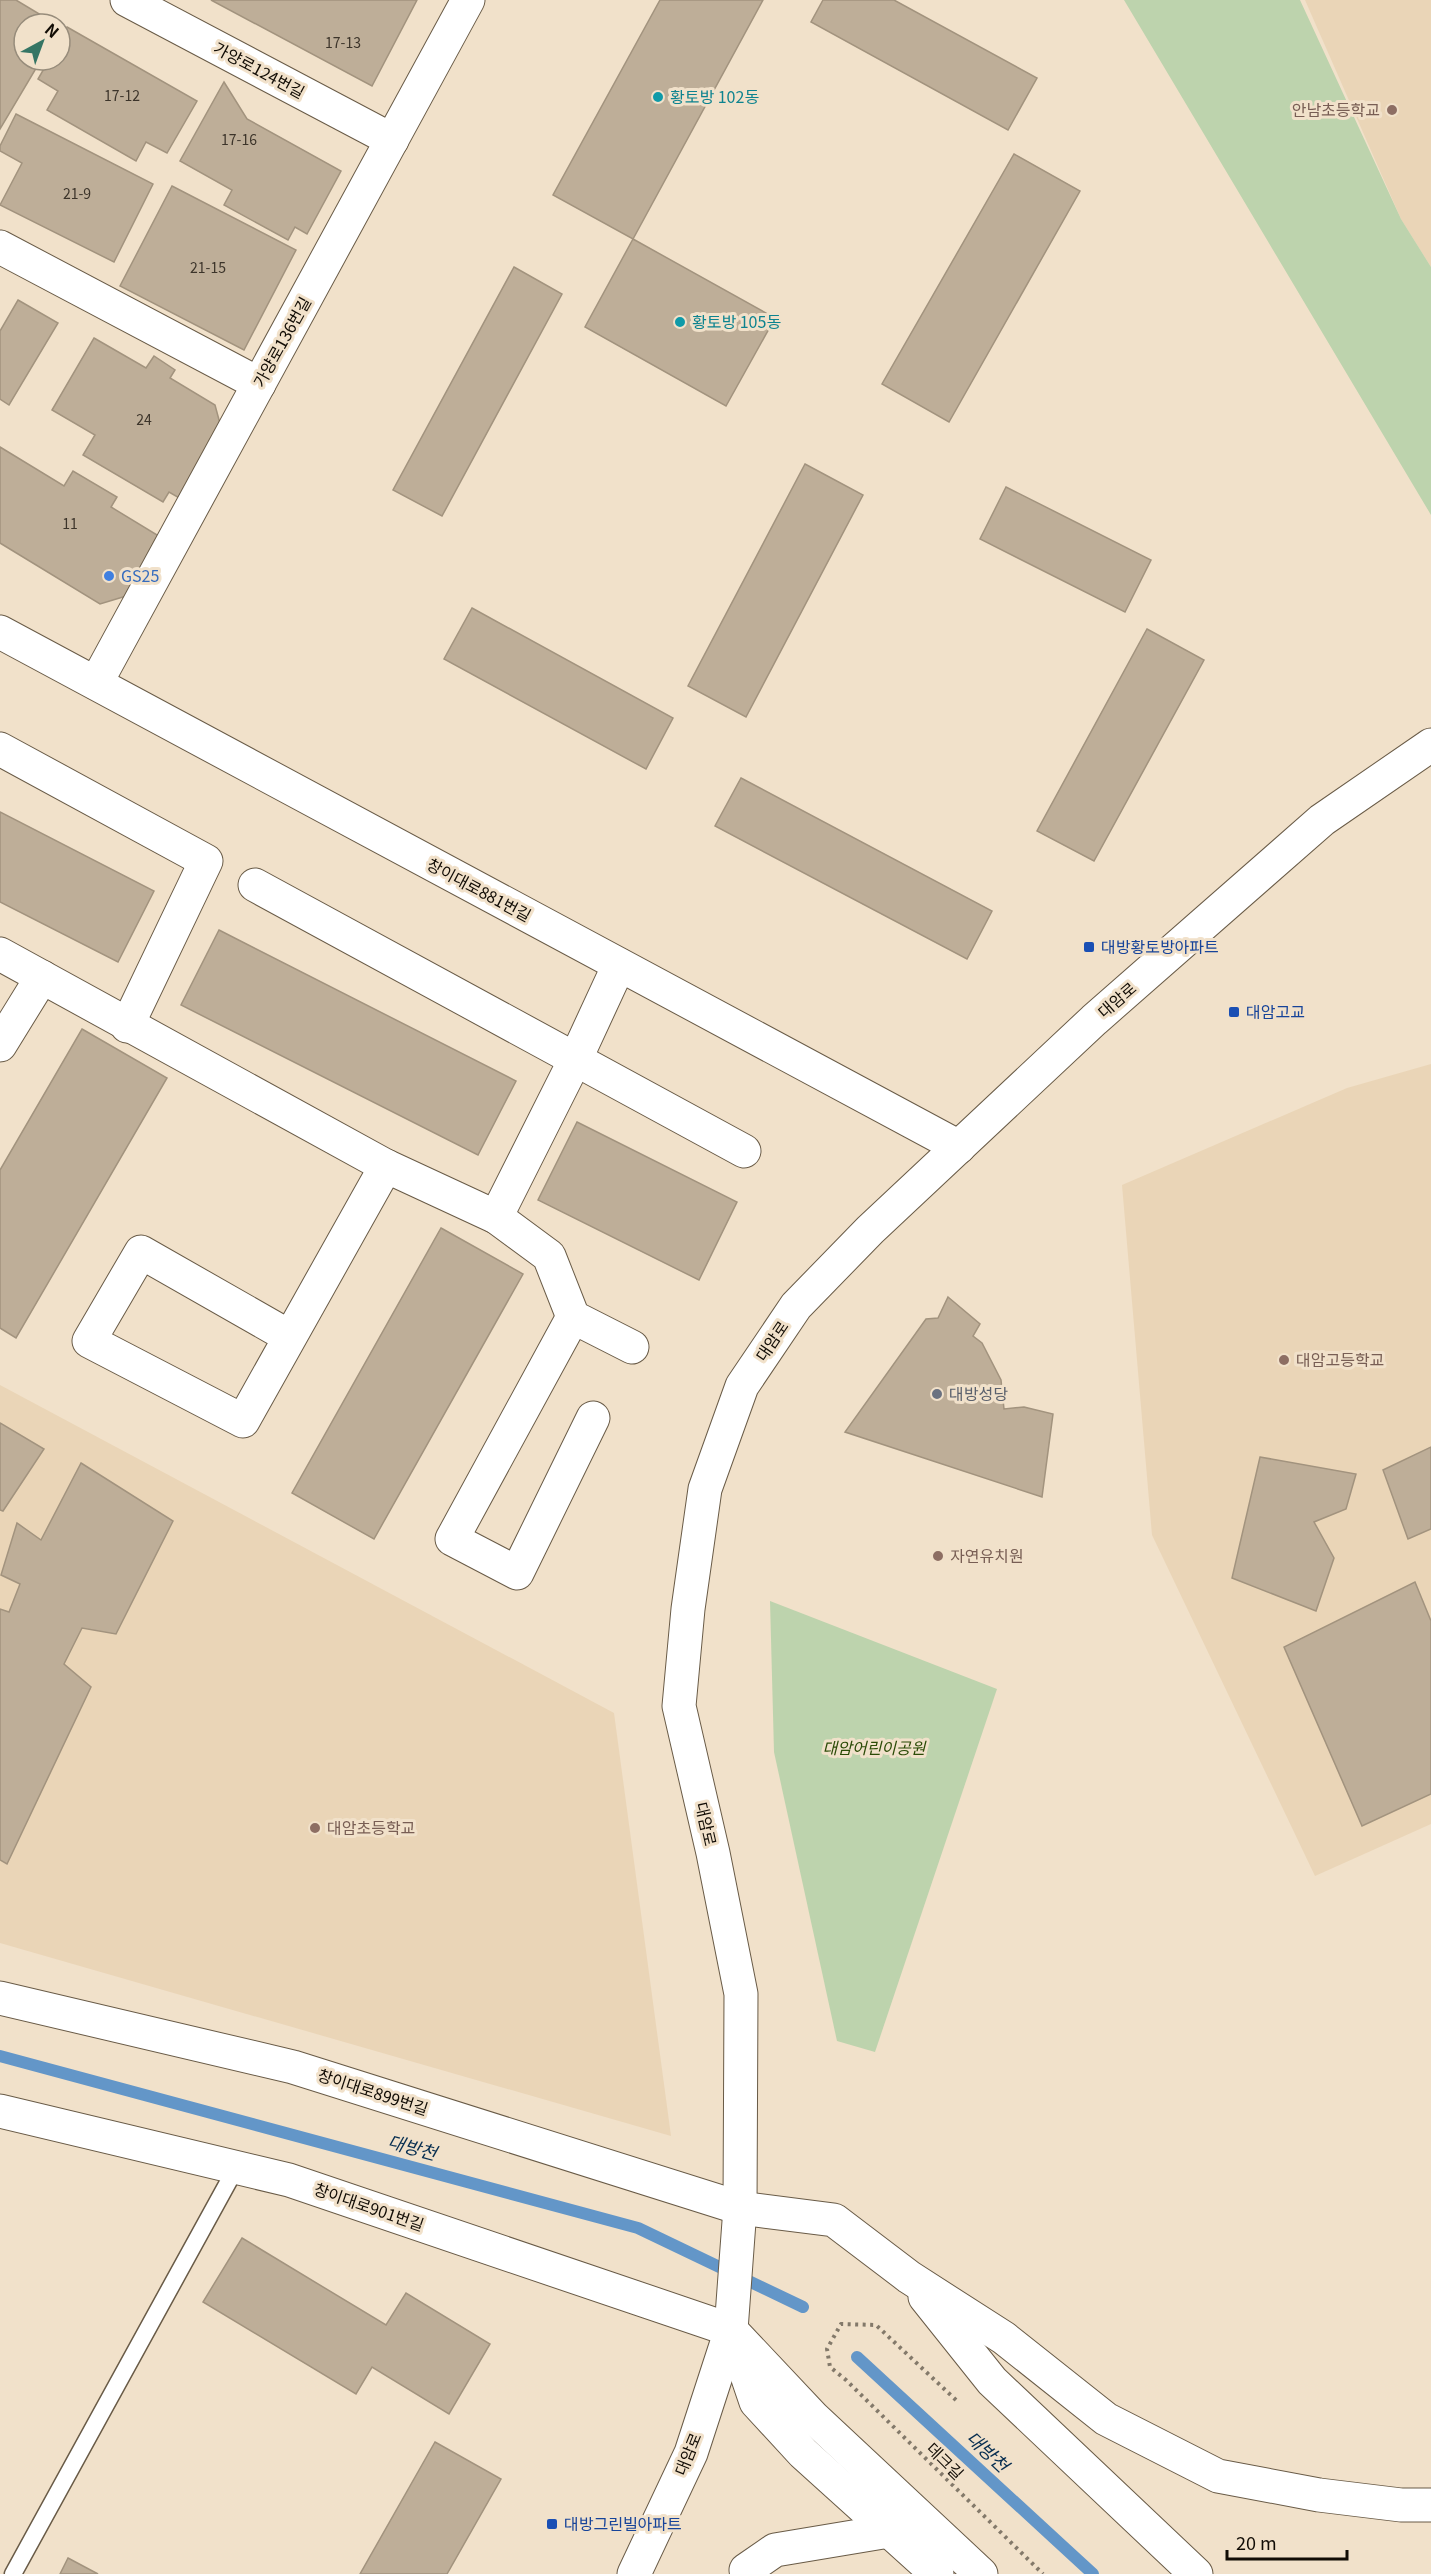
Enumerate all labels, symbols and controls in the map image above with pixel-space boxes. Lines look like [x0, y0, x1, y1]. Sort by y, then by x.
north arrow [12, 12, 72, 72]
text: N [40, 17, 65, 43]
house number: 17-13 [325, 32, 361, 52]
street label: 가양로124번길 [210, 35, 309, 103]
place label: 황토방 102동 [670, 84, 759, 108]
house number: 17-12 [104, 85, 140, 105]
marker: 황토방 102동 [651, 90, 665, 104]
place label: 안남초등학교 [1292, 97, 1380, 121]
marker: 안남초등학교 [1385, 103, 1399, 117]
house number: 17-16 [221, 129, 257, 149]
house number: 21-9 [63, 183, 91, 203]
house number: 21-15 [190, 257, 226, 277]
street label: 가양로136번길 [246, 292, 316, 391]
place label: 황토방 105동 [692, 309, 781, 333]
marker: 황토방 105동 [673, 315, 687, 329]
house number: 24 [136, 409, 152, 429]
house number: 11 [62, 513, 78, 533]
place label: GS25 [121, 563, 159, 587]
marker: GS25 [102, 569, 116, 583]
street label: 창이대로881번길 [423, 852, 536, 927]
place label: 대방황토방아파트 [1101, 934, 1219, 958]
marker: 대방황토방아파트 [1082, 940, 1096, 954]
street label: 대암로 [1092, 976, 1141, 1023]
place label: 대암고교 [1246, 999, 1305, 1023]
marker: 대암고교 [1227, 1005, 1241, 1019]
street label: 대암로 [749, 1315, 794, 1365]
place label: 대암고등학교 [1296, 1347, 1384, 1371]
marker: 대암고등학교 [1277, 1353, 1291, 1367]
place label: 대방성당 [949, 1381, 1008, 1405]
marker: 대방성당 [930, 1387, 944, 1401]
place label: 자연유치원 [950, 1543, 1024, 1567]
marker: 자연유치원 [931, 1549, 945, 1563]
park label: 대암어린이공원 [822, 1735, 927, 1759]
street label: 대암로 [690, 1800, 724, 1848]
place label: 대암초등학교 [327, 1815, 415, 1839]
marker: 대암초등학교 [308, 1821, 322, 1835]
street label: 창이대로899번길 [315, 2062, 432, 2120]
water label: 대방천 [385, 2127, 442, 2166]
street label: 창이대로901번길 [311, 2176, 428, 2236]
water label: 대방천 [961, 2424, 1017, 2479]
street label: 대암로 [668, 2428, 707, 2479]
street label: 데크길 [922, 2436, 970, 2484]
place label: 대방그린빌아파트 [564, 2511, 682, 2535]
marker: 대방그린빌아파트 [545, 2517, 559, 2531]
scale bar [1227, 2523, 1347, 2561]
text: 20 m [1236, 2529, 1277, 2555]

